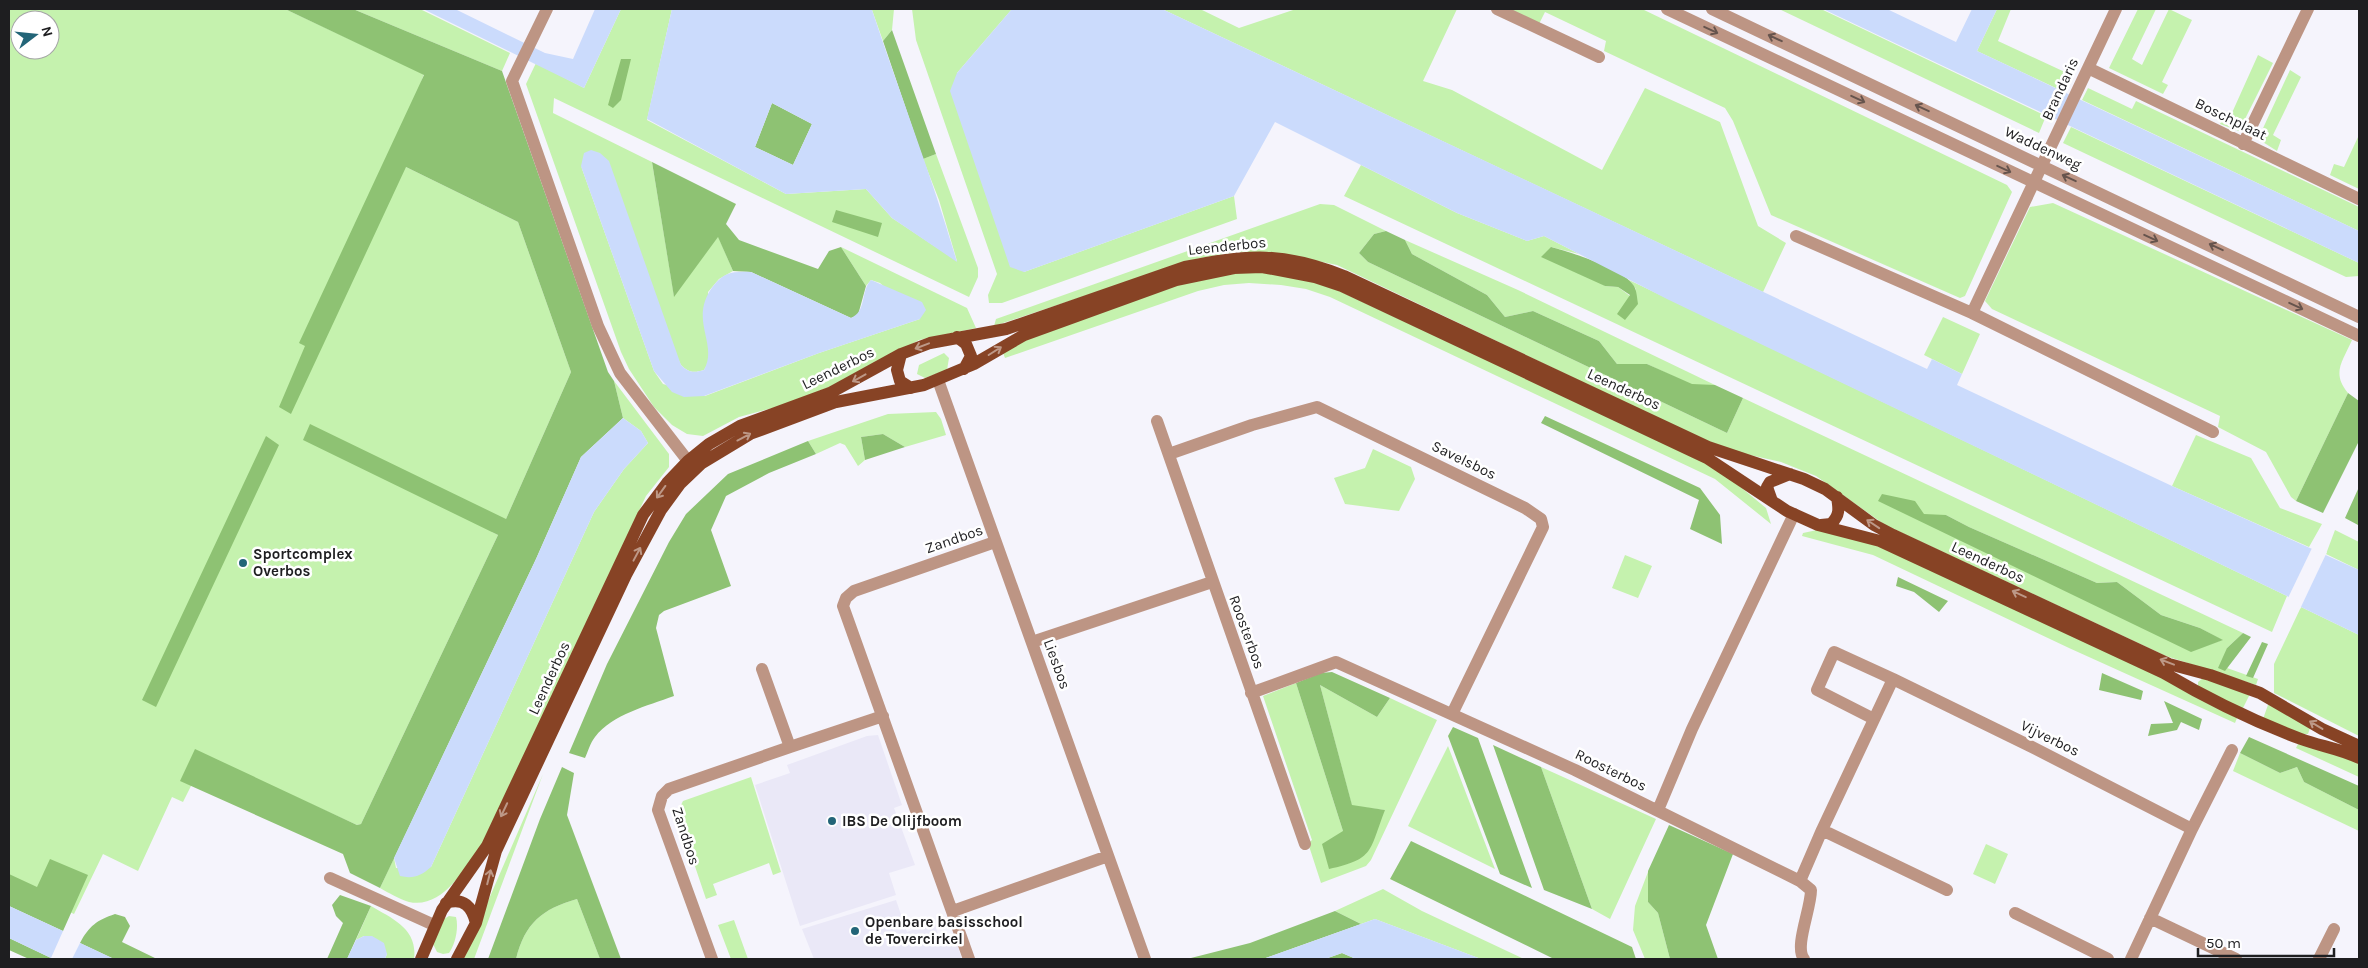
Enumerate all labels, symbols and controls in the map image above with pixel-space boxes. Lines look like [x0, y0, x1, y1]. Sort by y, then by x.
north arrow [10, 10, 60, 60]
text: N [37, 24, 57, 39]
one-way arrow [1703, 25, 1718, 35]
one-way arrow [1768, 33, 1783, 43]
street label: Brandaris [2038, 55, 2082, 123]
street label: Boschplaat [2192, 94, 2270, 144]
one-way arrow [1850, 95, 1865, 104]
one-way arrow [1915, 103, 1930, 112]
street label: Waddenweg [2002, 122, 2085, 174]
one-way arrow [1997, 164, 2012, 174]
one-way arrow [2062, 172, 2077, 182]
street label: Leenderbos [1187, 233, 1267, 259]
one-way arrow [2144, 233, 2159, 243]
one-way arrow [2208, 242, 2223, 252]
one-way arrow [2288, 302, 2303, 312]
one-way arrow [915, 341, 930, 351]
street label: Leenderbos [799, 343, 877, 393]
one-way arrow [988, 345, 1002, 356]
street label: Leenderbos [1585, 364, 1663, 414]
one-way arrow [852, 374, 867, 383]
one-way arrow [736, 432, 751, 441]
street label: Savelsbos [1429, 437, 1499, 483]
one-way arrow [656, 485, 666, 499]
one-way arrow [1866, 519, 1880, 529]
street label: Zandbos [923, 521, 985, 557]
street label: Leenderbos [1949, 537, 2027, 587]
place label: Sportcomplex Overbos [253, 545, 353, 580]
one-way arrow [632, 547, 642, 562]
marker: Sportcomplex Overbos [237, 557, 249, 569]
one-way arrow [2012, 589, 2027, 599]
street label: Roosterbos [1225, 593, 1269, 671]
street label: Liesbos [1040, 636, 1074, 692]
street label: Leenderbos [524, 639, 574, 717]
one-way arrow [2159, 657, 2174, 666]
street label: Vijverbos [2018, 716, 2082, 760]
one-way arrow [2309, 719, 2323, 729]
street label: Roosterbos [1572, 745, 1650, 795]
one-way arrow [499, 802, 508, 817]
street label: Zandbos [668, 805, 704, 867]
place label: IBS De Olijfboom [842, 812, 962, 830]
marker: IBS De Olijfboom [826, 815, 838, 827]
one-way arrow [485, 869, 494, 885]
place label: Openbare basisschool de Tovercirkel [865, 913, 1023, 948]
marker: Openbare basisschool de Tovercirkel [849, 925, 861, 937]
scale bar [2198, 926, 2334, 958]
text: 50 m [2206, 934, 2241, 952]

